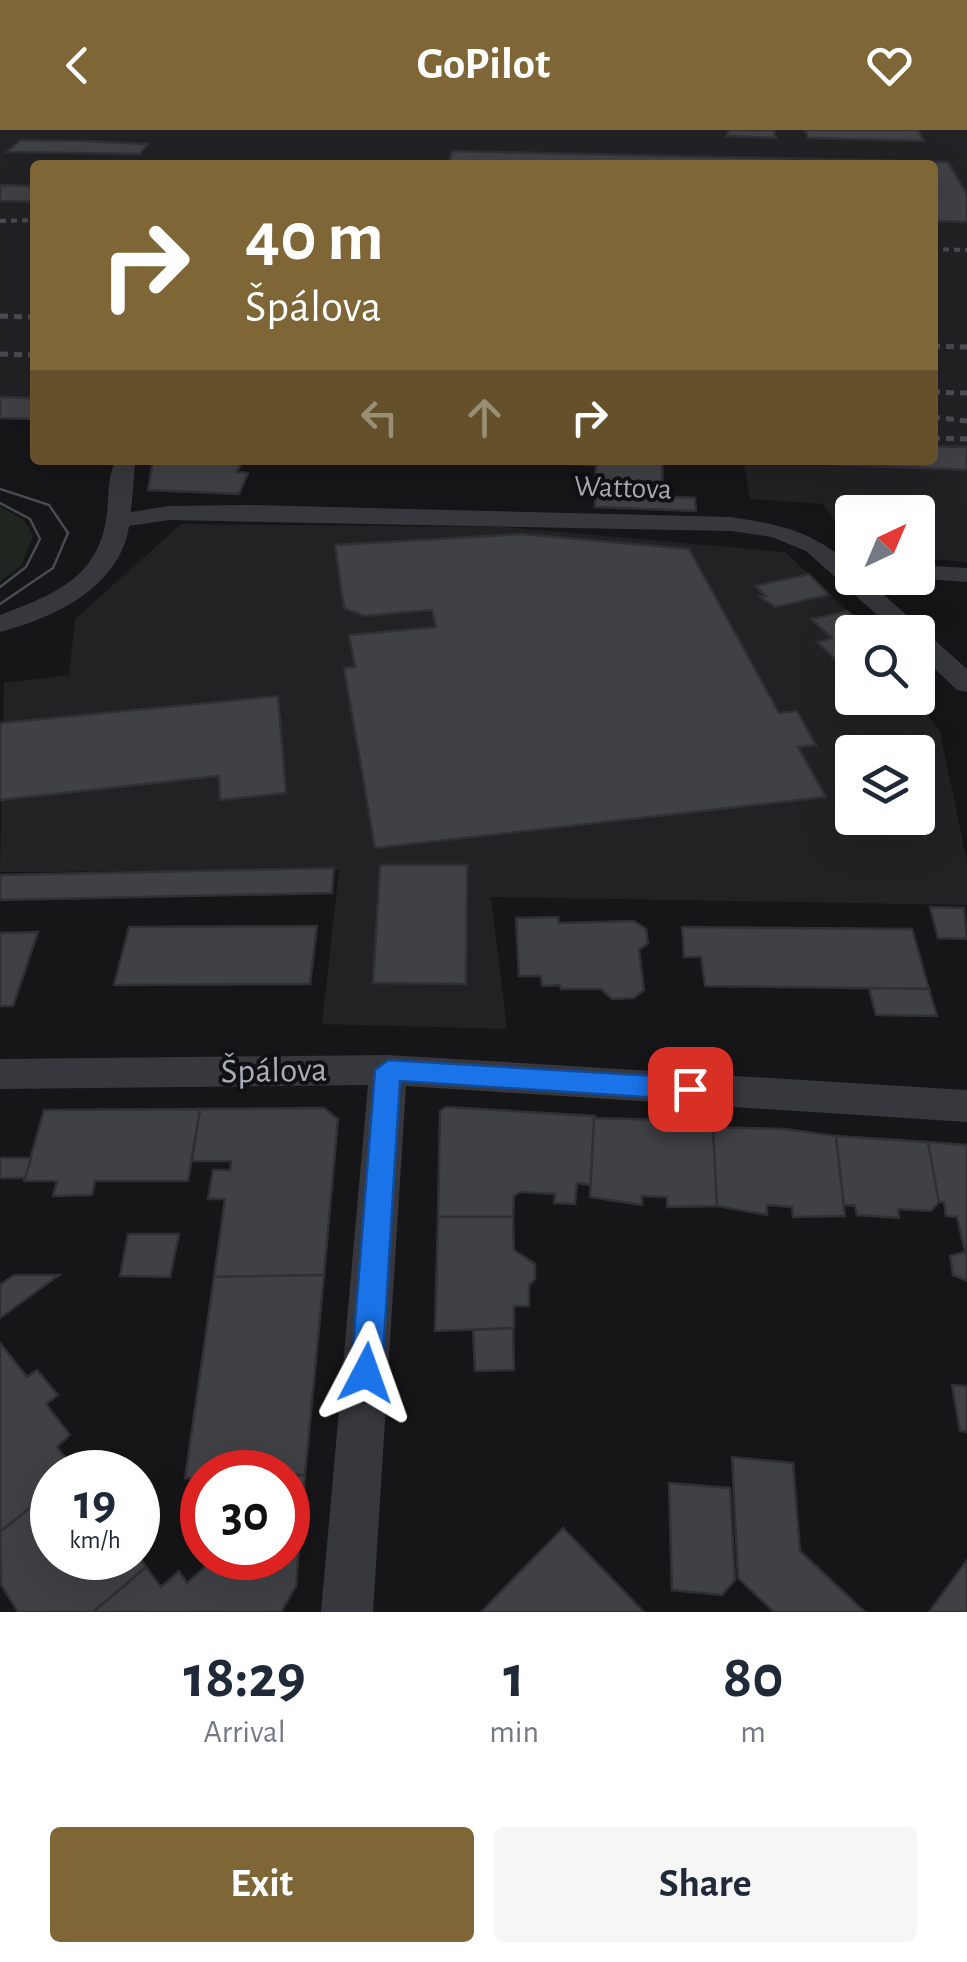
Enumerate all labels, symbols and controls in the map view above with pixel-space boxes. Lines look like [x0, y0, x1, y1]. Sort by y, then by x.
icon: back [50, 38, 105, 93]
icon: heart [862, 38, 917, 93]
text: GoPilot [417, 42, 550, 87]
icon: right [80, 200, 210, 330]
text: 40 m [245, 203, 384, 273]
text: Špálova [245, 285, 382, 330]
icon: left [352, 390, 407, 445]
icon: ahead [457, 390, 512, 445]
icon: right [562, 390, 617, 445]
street label: Wattova [573, 471, 673, 505]
north arrow [835, 495, 935, 595]
map controls [835, 495, 935, 835]
button: search [835, 615, 935, 715]
button: layers [835, 735, 935, 835]
pin [648, 1047, 733, 1132]
street label: Špálova [221, 1051, 327, 1089]
icon: arrive [663, 1062, 718, 1117]
position arrow [314, 1321, 418, 1425]
speed limit sign: 30 [180, 1450, 310, 1580]
text: 19 [74, 1478, 116, 1528]
text: km/h [69, 1528, 121, 1553]
text: 18:29 [184, 1648, 306, 1708]
text: 1 [503, 1648, 525, 1708]
text: 80 [723, 1648, 783, 1708]
text: Arrival [203, 1716, 286, 1748]
text: min [489, 1716, 539, 1748]
text: m [740, 1716, 766, 1748]
button: Exit [50, 1827, 474, 1942]
button: Share [494, 1827, 917, 1942]

